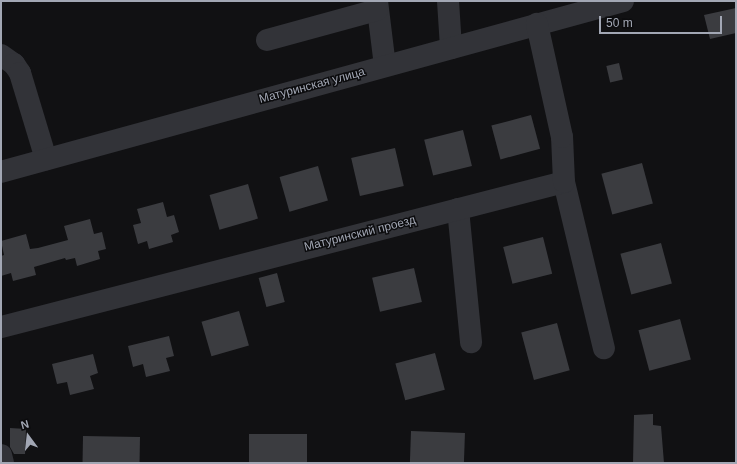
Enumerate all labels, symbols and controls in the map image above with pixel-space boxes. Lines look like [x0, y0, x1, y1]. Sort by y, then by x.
scale bar [601, 8, 724, 34]
text: 50 m [606, 16, 633, 30]
street label: Матуринская улица [257, 65, 367, 107]
street label: Матуринский проезд [303, 213, 417, 255]
north arrow [8, 416, 48, 456]
text: N [19, 418, 30, 431]

